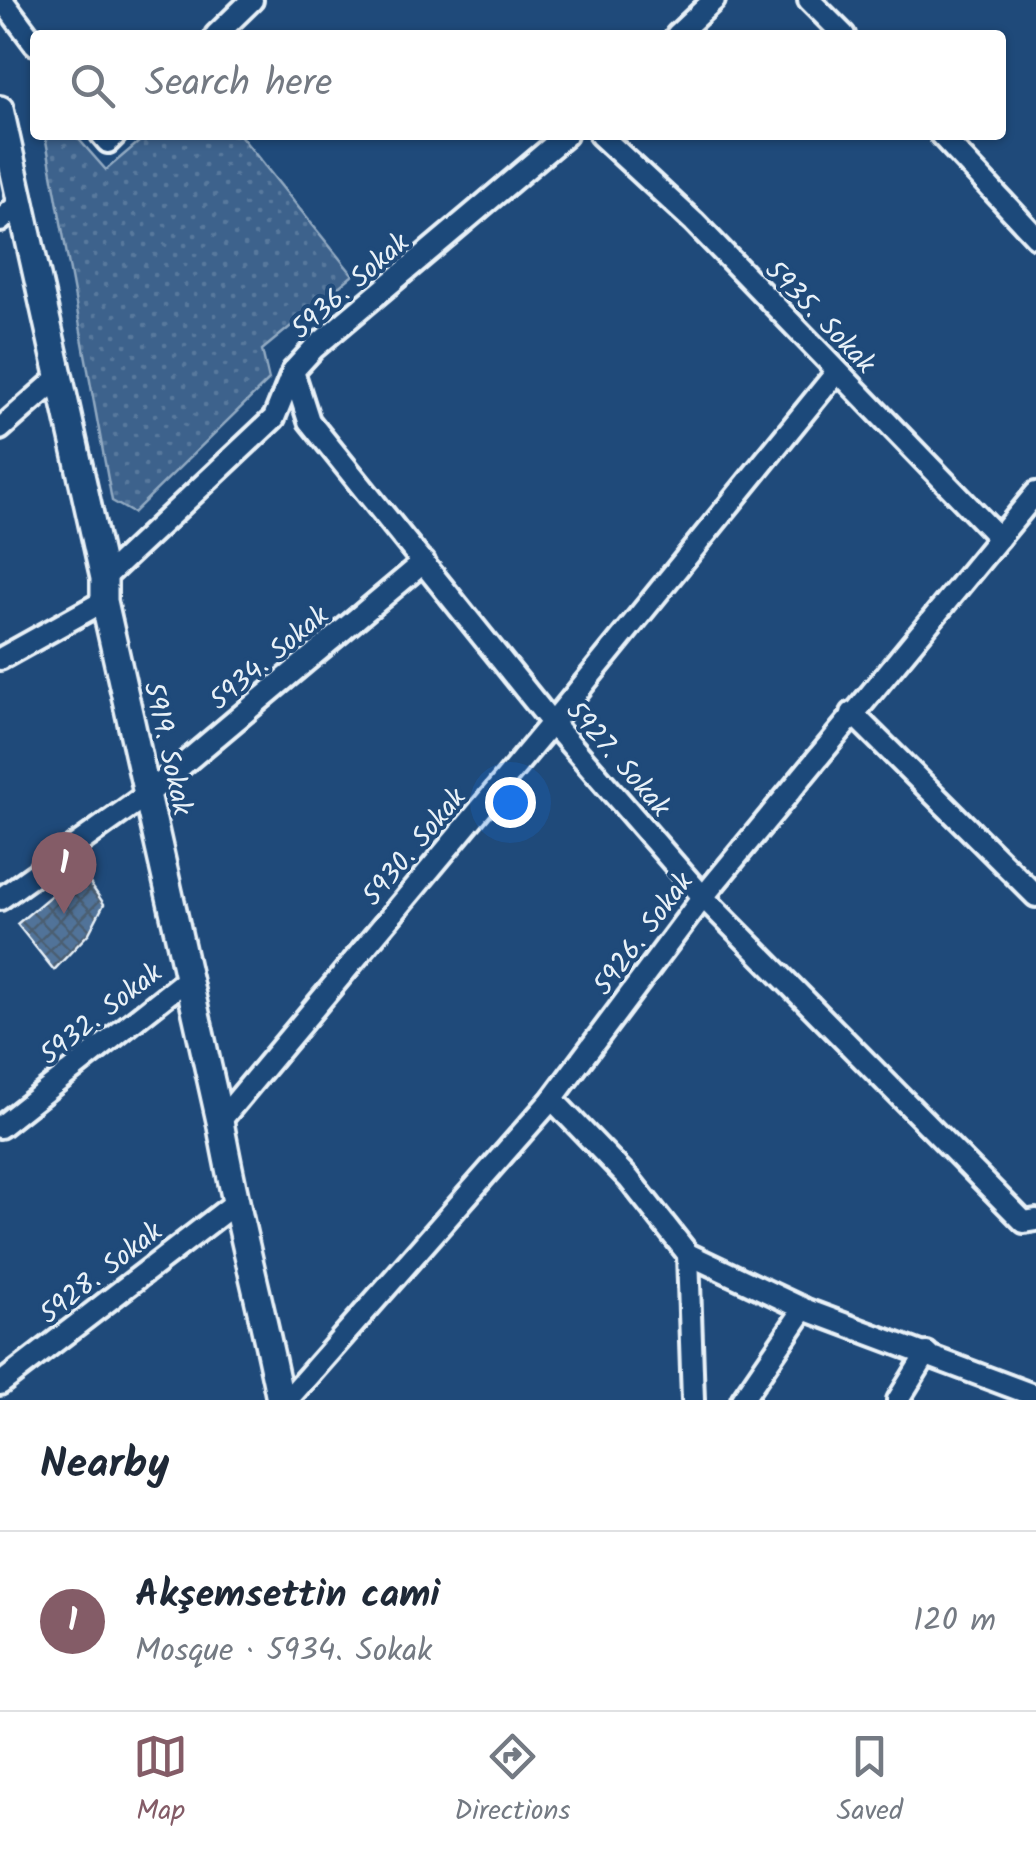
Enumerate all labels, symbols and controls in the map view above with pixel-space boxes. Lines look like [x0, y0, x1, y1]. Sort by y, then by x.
search box [30, 30, 1006, 140]
text: Search here [145, 55, 332, 115]
icon: search [65, 58, 120, 113]
street label: 5936. Sokak [281, 222, 421, 351]
street label: 5935. Sokak [753, 250, 886, 386]
street label: 5934. Sokak [200, 595, 340, 723]
street label: 5919. Sokak [129, 677, 204, 821]
street label: 5927. Sokak [553, 691, 681, 829]
your location [485, 777, 536, 828]
street label: 5930. Sokak [352, 778, 479, 917]
pin: 1 [32, 832, 96, 914]
street label: 5926. Sokak [582, 862, 706, 1006]
street label: 5932. Sokak [30, 952, 174, 1078]
street label: 5928. Sokak [30, 1211, 174, 1337]
text: Nearby [40, 1432, 169, 1499]
text: Akşemsettin cami [135, 1566, 440, 1626]
text: 1 [68, 1596, 77, 1647]
text: 120 m [913, 1596, 996, 1647]
text: Mosque · 5934. Sokak [135, 1626, 432, 1677]
tab: Map [133, 1729, 188, 1834]
tab: Directions [454, 1729, 570, 1834]
tab: Saved [837, 1729, 903, 1834]

